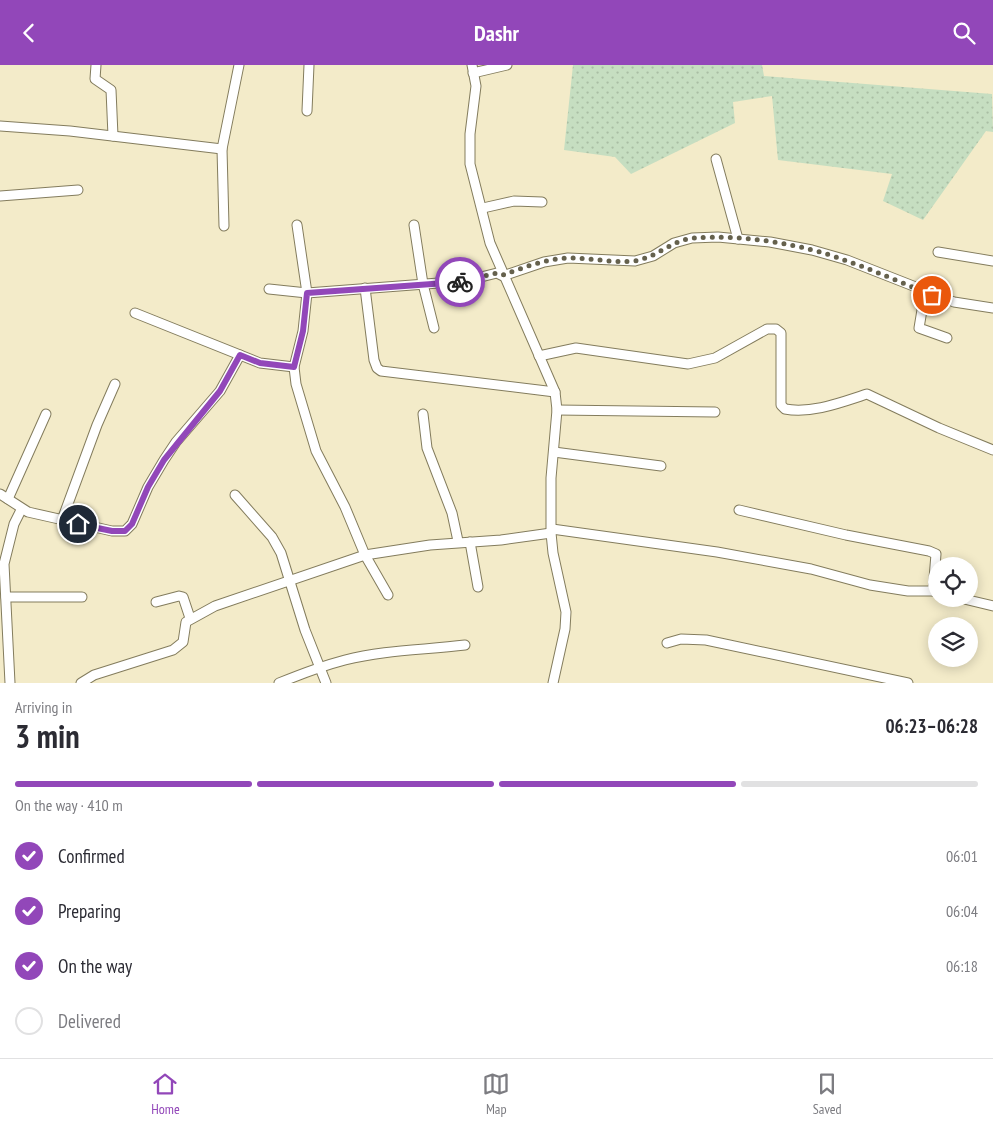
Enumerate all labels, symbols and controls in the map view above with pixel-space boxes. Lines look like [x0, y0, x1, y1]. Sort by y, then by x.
icon: back [15, 19, 43, 47]
text: Dashr [474, 19, 519, 47]
icon: search [950, 19, 978, 47]
courier [435, 257, 485, 307]
icon: bike [446, 268, 474, 296]
pin [911, 274, 953, 316]
icon: bag [918, 281, 946, 309]
pin [57, 503, 99, 545]
icon: home [64, 510, 92, 538]
map controls [928, 557, 978, 667]
button: locate [928, 557, 978, 607]
button: layers [928, 617, 978, 667]
text: Arriving in [15, 697, 72, 717]
text: 06:23–06:28 [885, 714, 978, 738]
text: 3 min [15, 715, 80, 757]
text: On the way · 410 m [15, 795, 123, 815]
icon: check [15, 842, 43, 870]
text: Confirmed [58, 844, 125, 868]
text: 06:01 [946, 846, 978, 866]
icon: check [15, 897, 43, 925]
text: Preparing [58, 899, 121, 923]
text: 06:04 [946, 901, 978, 921]
icon: check [15, 952, 43, 980]
text: On the way [58, 954, 132, 978]
text: 06:18 [946, 956, 978, 976]
text: Delivered [58, 1009, 121, 1033]
tab: Home [151, 1070, 180, 1118]
tab: Map [482, 1070, 510, 1118]
tab: Saved [813, 1070, 842, 1118]

